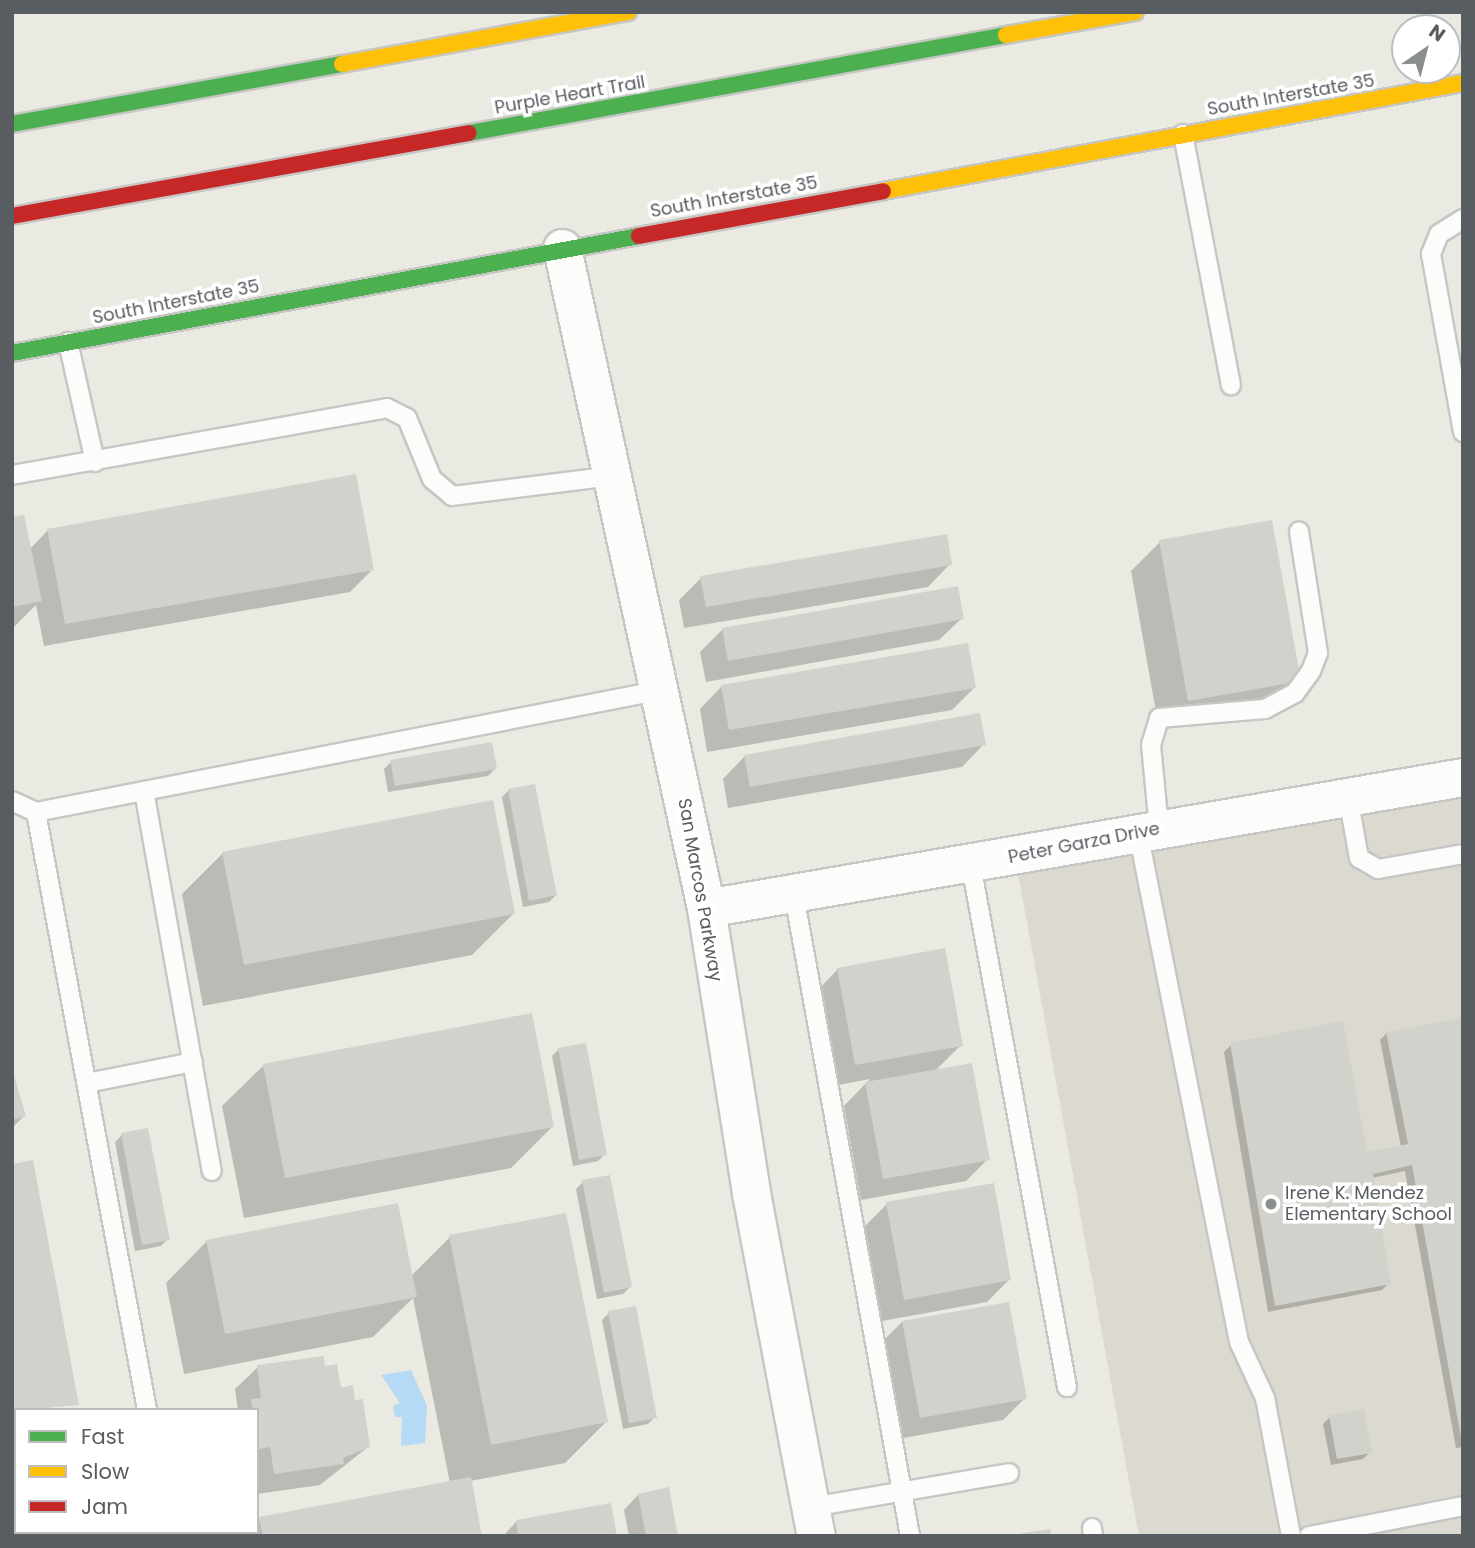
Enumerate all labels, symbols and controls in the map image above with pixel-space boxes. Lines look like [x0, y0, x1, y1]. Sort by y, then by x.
north arrow [1391, 14, 1461, 84]
text: N [1424, 18, 1451, 48]
street label: South Interstate 35 [1206, 70, 1376, 120]
street label: Purple Heart Trail [493, 71, 647, 119]
street label: South Interstate 35 [649, 172, 819, 222]
street label: South Interstate 35 [91, 275, 261, 329]
street label: San Marcos Parkway [673, 797, 727, 983]
street label: Peter Garza Drive [1006, 818, 1162, 868]
place label: Irene K. Mendez Elementary School [1285, 1183, 1452, 1226]
marker: Irene K. Mendez Elementary School [1263, 1196, 1279, 1212]
legend [14, 1408, 259, 1534]
text: Fast [81, 1422, 124, 1451]
text: Slow [81, 1457, 129, 1486]
text: Jam [81, 1492, 128, 1521]

